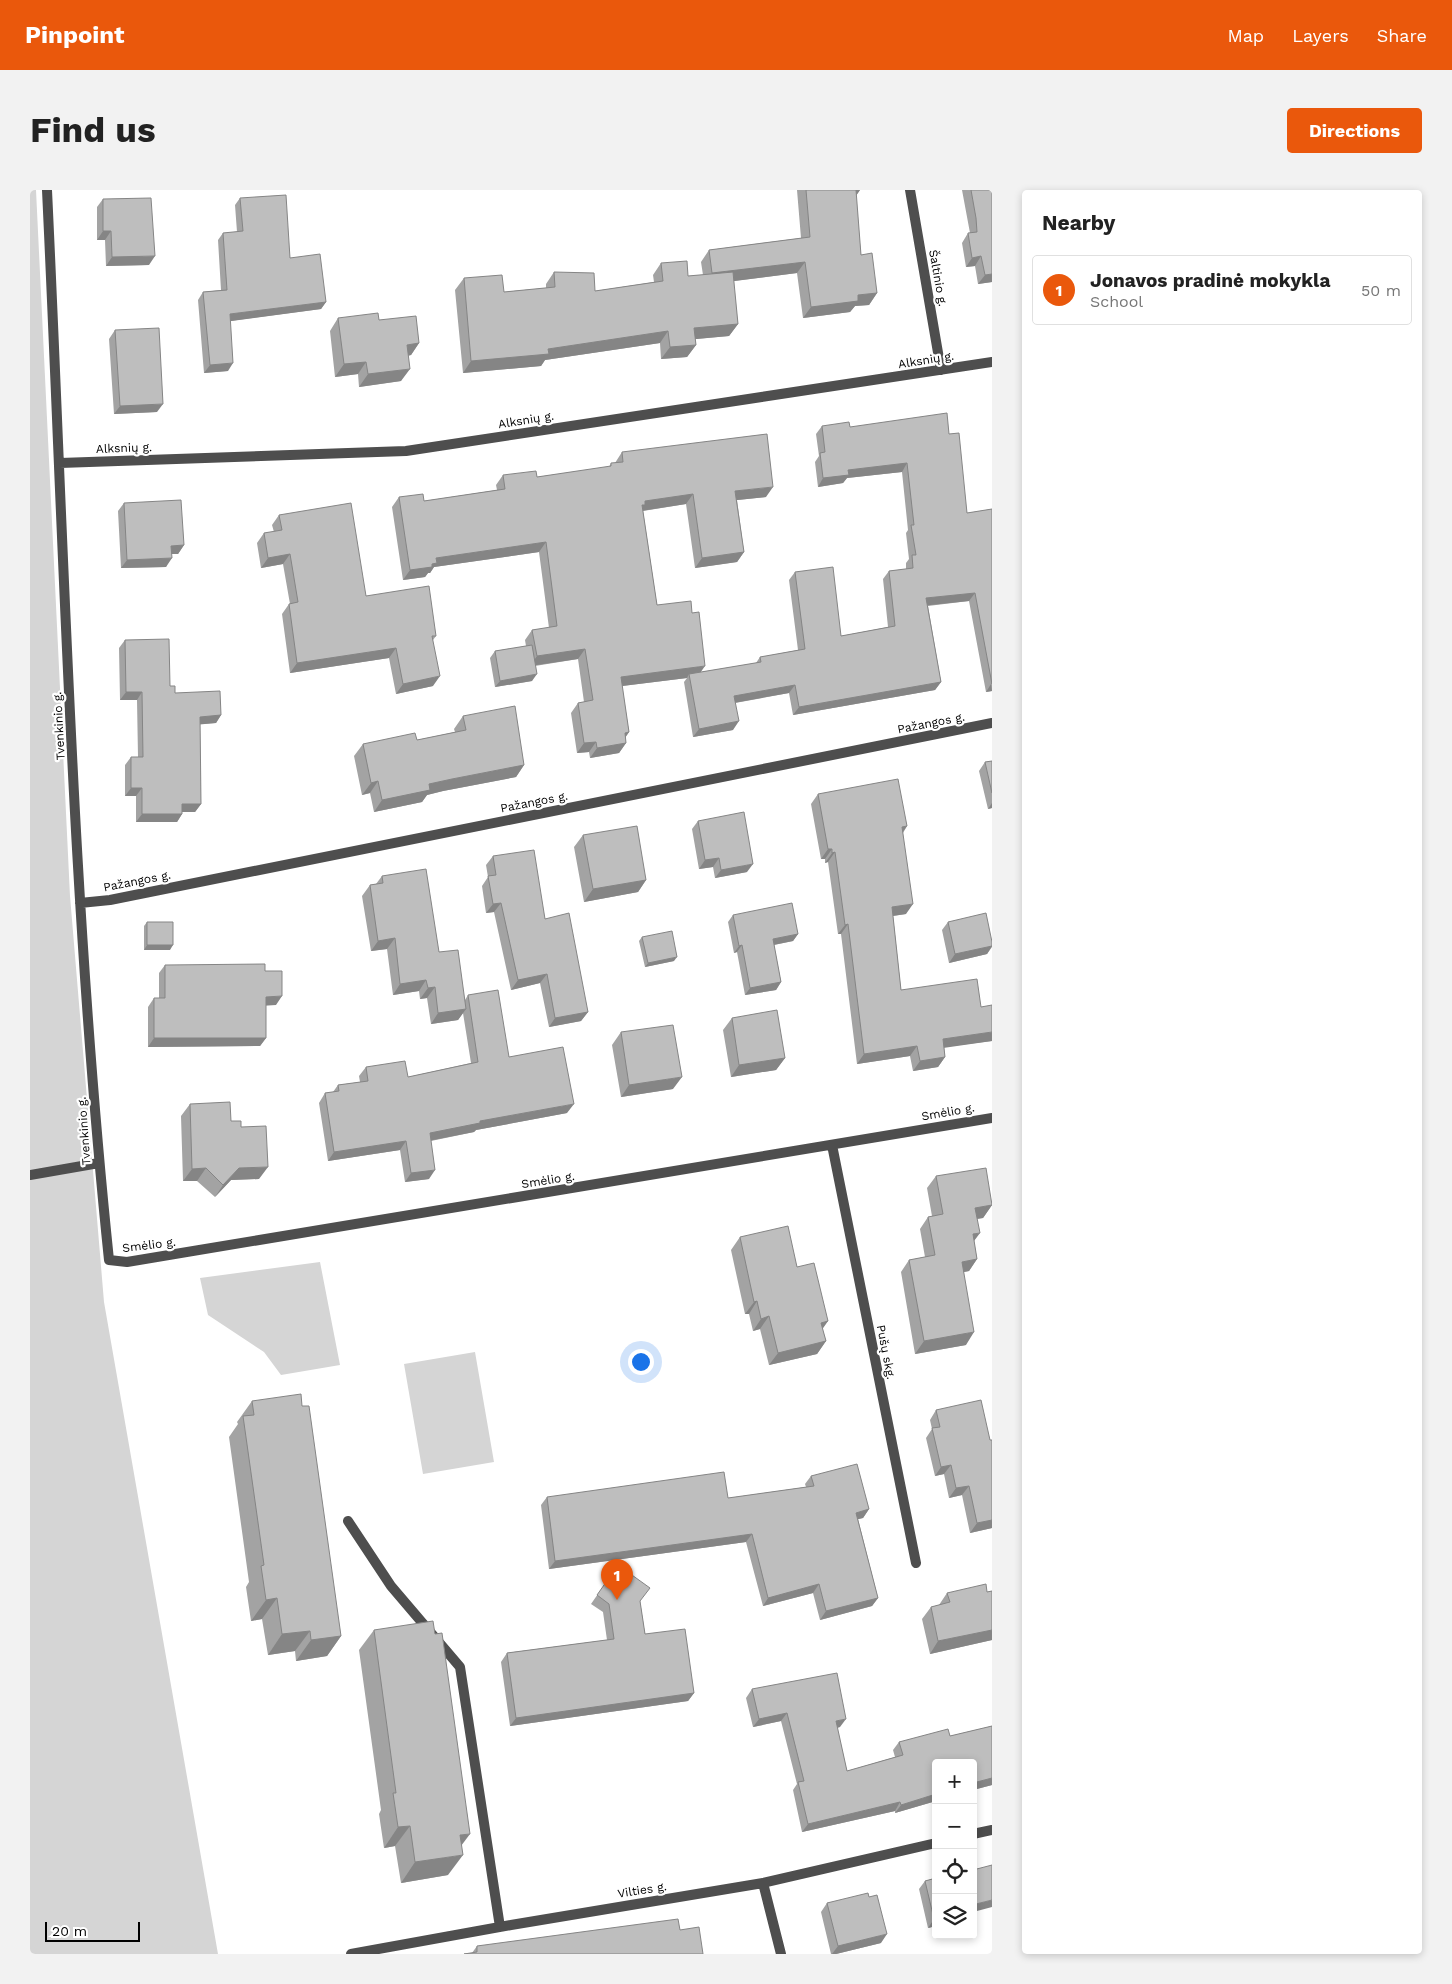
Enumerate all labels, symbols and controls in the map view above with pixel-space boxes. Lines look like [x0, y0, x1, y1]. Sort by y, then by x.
text: Pinpoint [25, 21, 125, 49]
text: Map [1227, 25, 1264, 46]
text: Layers [1292, 25, 1349, 46]
text: Share [1377, 25, 1427, 46]
button: Directions [1287, 108, 1422, 153]
text: Find us [30, 109, 156, 151]
text: Nearby [1042, 210, 1115, 235]
street label: Šaltinio g. [926, 248, 950, 308]
text: Jonavos pradinė mokykla [1090, 269, 1330, 292]
text: 1 [1056, 281, 1062, 300]
text: 50 m [1361, 281, 1401, 300]
text: School [1090, 292, 1143, 311]
street label: Alksnių g. [897, 349, 955, 371]
street label: Alksnių g. [497, 409, 555, 431]
street label: Alksnių g. [96, 440, 152, 456]
street label: Tvenkinio g. [50, 691, 68, 761]
street label: Pažangos g. [896, 710, 966, 736]
street label: Pažangos g. [499, 789, 569, 815]
street label: Pažangos g. [102, 868, 172, 894]
street label: Tvenkinio g. [75, 1096, 93, 1166]
street label: Smėlio g. [920, 1100, 976, 1124]
street label: Smėlio g. [520, 1169, 576, 1191]
street label: Smėlio g. [121, 1235, 177, 1255]
street label: Pušų skg. [874, 1324, 898, 1380]
your location [628, 1349, 654, 1375]
pin: 1 [601, 1559, 633, 1600]
map controls [932, 1759, 977, 1939]
button: + [932, 1759, 977, 1804]
button: − [932, 1804, 977, 1849]
button: locate [932, 1849, 977, 1894]
street label: Vilties g. [616, 1879, 668, 1901]
button: layers [932, 1894, 977, 1939]
scale bar [45, 1919, 140, 1942]
text: 20 m [52, 1923, 87, 1939]

